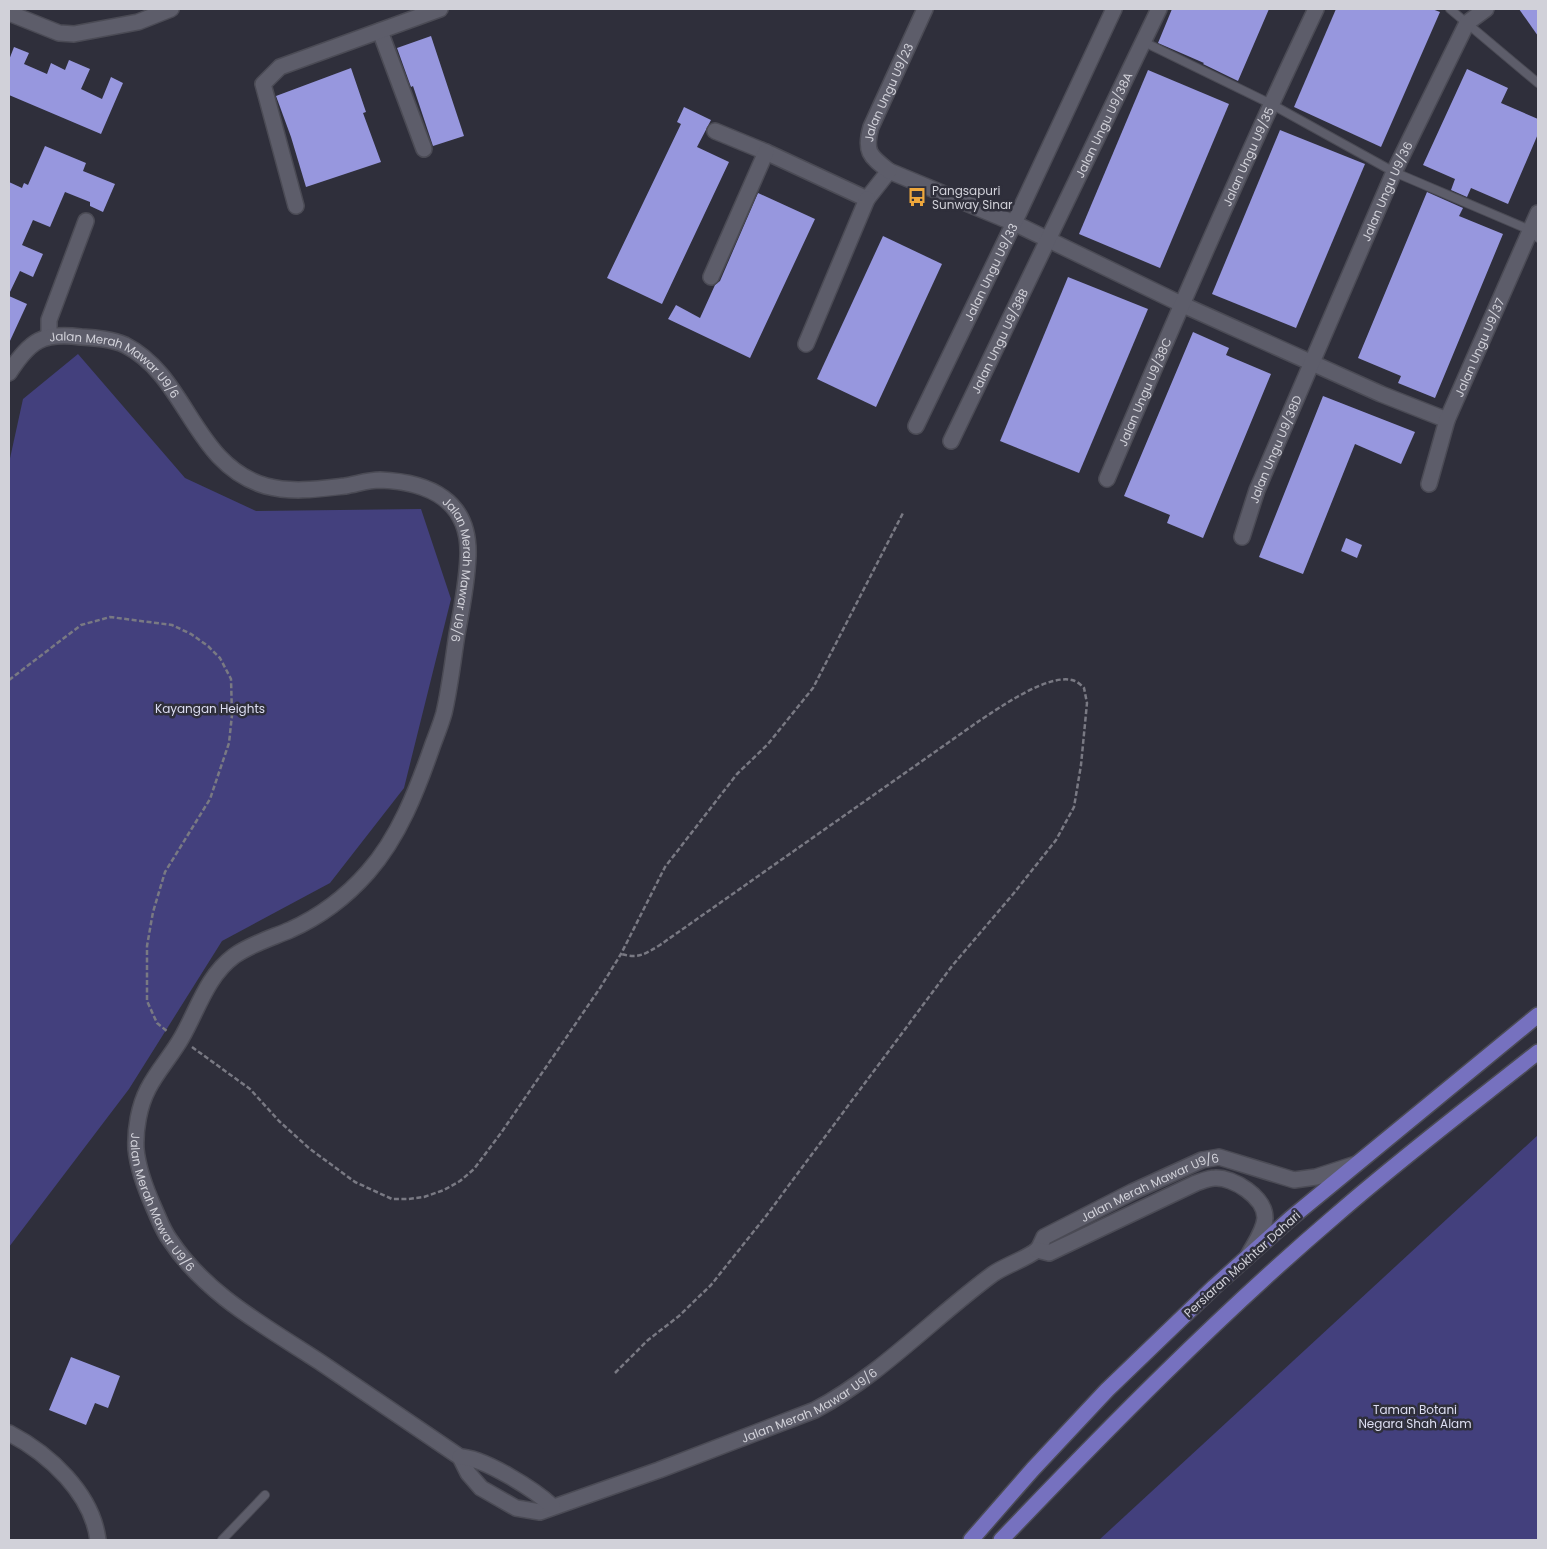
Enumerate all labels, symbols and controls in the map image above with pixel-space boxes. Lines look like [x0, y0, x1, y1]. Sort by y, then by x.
street label: Jalan Ungu U9/23 [860, 40, 917, 143]
street label: Jalan Ungu U9/38A [1071, 69, 1136, 180]
street label: Jalan Ungu U9/35 [1218, 104, 1278, 209]
street label: Jalan Ungu U9/36 [1357, 139, 1416, 244]
place label: Pangsapuri Sunway Sinar [932, 182, 1013, 213]
bus stop icon: Pangsapuri Sunway Sinar [906, 186, 928, 208]
street label: Jalan Ungu U9/33 [959, 220, 1021, 324]
street label: Jalan Ungu U9/38B [967, 286, 1032, 396]
street label: Jalan Ungu U9/37 [1450, 295, 1508, 399]
street label: Jalan Merah Mawar U9/6 [48, 327, 184, 401]
street label: Jalan Ungu U9/38C [1114, 335, 1175, 449]
street label: Jalan Ungu U9/38D [1245, 392, 1305, 505]
street label: Jalan Merah Mawar U9/6 [439, 493, 477, 643]
park label: Kayangan Heights [155, 700, 265, 717]
street label: Jalan Merah Mawar U9/6 [127, 1132, 199, 1275]
street label: Jalan Merah Mawar U9/6 [1077, 1149, 1220, 1226]
street label: Persiaran Mokhtar Dahari [1180, 1207, 1304, 1321]
street label: Jalan Merah Mawar U9/6 [738, 1364, 880, 1446]
park label: Taman Botani Negara Shah Alam [1358, 1401, 1472, 1432]

